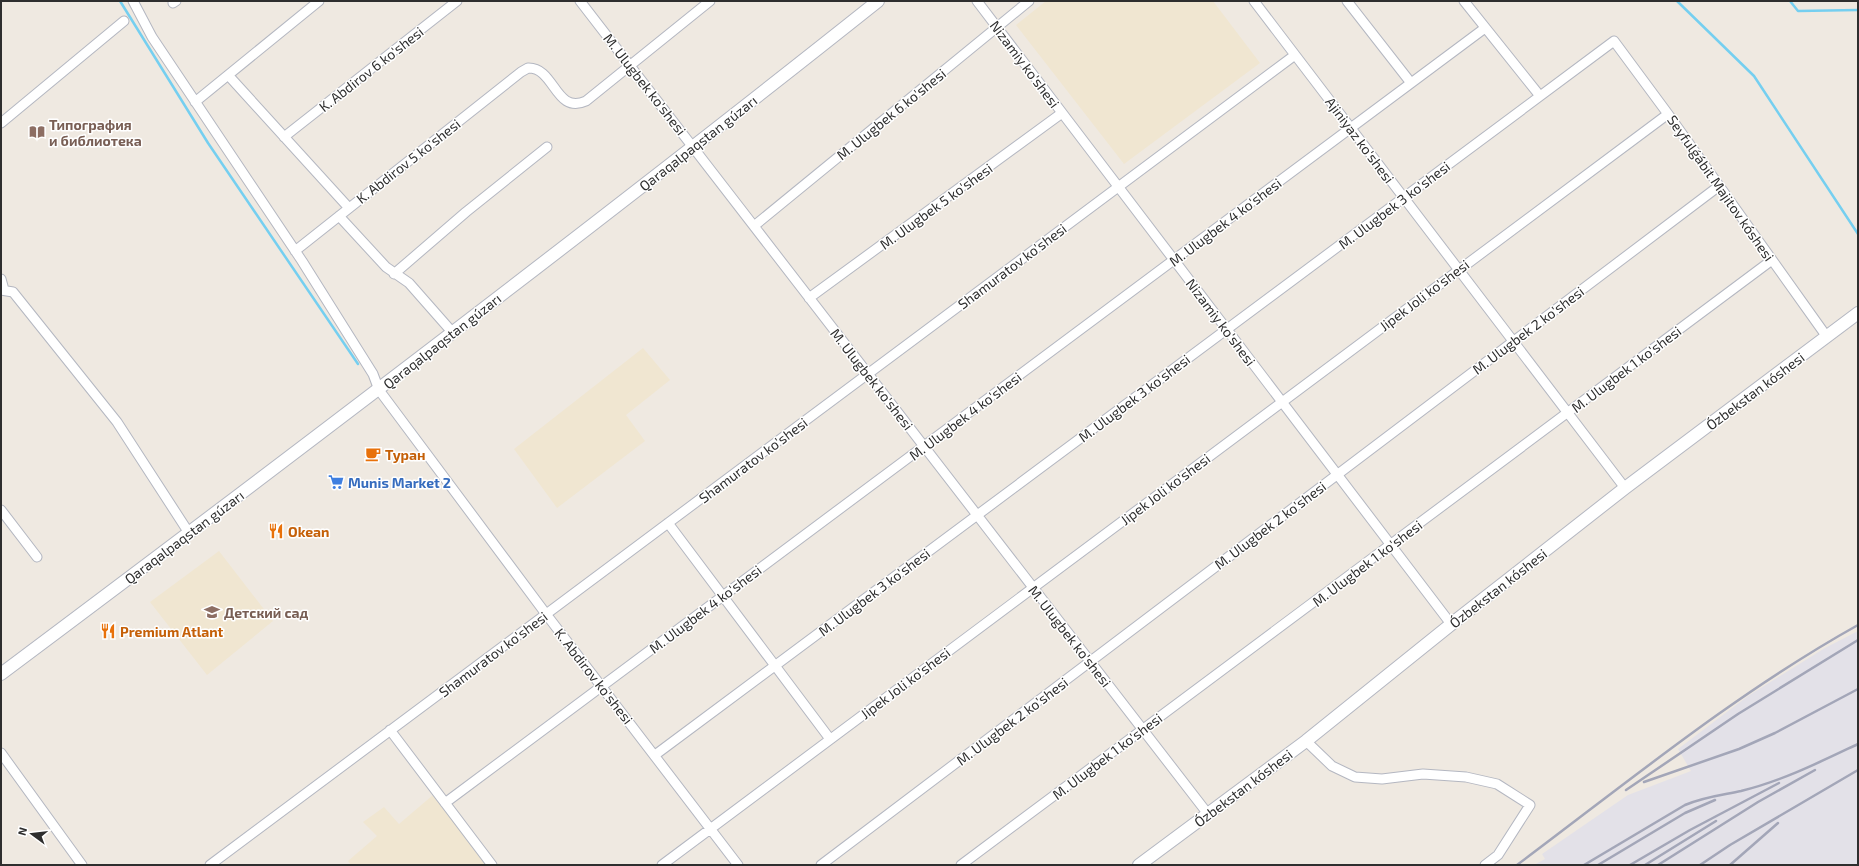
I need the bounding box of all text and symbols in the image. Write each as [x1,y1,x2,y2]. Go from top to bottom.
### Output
street label: Nizamiy ko'shesi [987,17,1063,111]
street label: K. Abdirov 6 ko'shesi [315,23,427,115]
street label: M. Ulugbek ko'shesi [600,30,690,138]
street label: M. Ulugbek 6 ko'shesi [833,65,949,163]
street label: Qaraqalpaqstan gúzarı [636,92,760,194]
street label: Ajiniyaz ko'shesi [1322,94,1398,186]
street label: Seyfulǵábit Majitov kóshesi [1664,112,1778,264]
street label: K. Abdirov 5 ko'shesi [353,115,463,207]
place label: Типография и библиотека [49,116,142,149]
library icon: Типография и библиотека [28,123,46,141]
street label: M. Ulugbek 3 ko'shesi [1335,157,1453,253]
street label: M. Ulugbek 5 ko'shesi [876,159,996,253]
street label: M. Ulugbek 4 ko'shesi [1166,174,1284,270]
street label: Shamuratov ko'shesi [954,220,1070,312]
street label: Jipek Joli ko'shesi [1376,256,1472,334]
street label: Nizamiy ko'shesi [1183,275,1259,369]
street label: M. Ulugbek 2 ko'shesi [1469,282,1587,378]
street label: Qaraqalpaqstan gúzarı [380,290,504,392]
street label: M. Ulugbek 1 ko'shesi [1568,322,1684,416]
street label: M. Ulugbek ko'shesi [827,325,917,433]
street label: Ózbekstan kóshesi [1702,348,1808,434]
street label: M. Ulugbek 3 ko'shesi [1075,350,1193,446]
street label: M. Ulugbek 4 ko'shesi [906,368,1024,464]
street label: Shamuratov ko'shesi [695,414,811,506]
cafe icon: Туран [364,445,382,463]
place label: Туран [385,446,426,463]
street label: Jipek Joli ko'shesi [1117,450,1213,528]
supermarket icon: Munis Market 2 [327,473,345,491]
place label: Munis Market 2 [348,474,451,491]
street label: M. Ulugbek 2 ko'shesi [1211,477,1329,573]
street label: Qaraqalpaqstan gúzarı [121,487,247,587]
street label: M. Ulugbek 1 ko'shesi [1309,516,1425,610]
restaurant icon: Okean [267,522,285,540]
place label: Okean [288,523,330,540]
street label: M. Ulugbek 3 ko'shesi [815,544,933,640]
street label: Ózbekstan kóshesi [1446,545,1550,631]
street label: M. Ulugbek 4 ko'shesi [646,561,764,657]
street label: M. Ulugbek ko'shesi [1025,582,1115,690]
school or university icon: Детский сад [203,603,221,621]
place label: Детский сад [224,604,309,621]
street label: Shamuratov ko'shesi [435,608,551,700]
restaurant icon: Premium Atlant [99,622,117,640]
place label: Premium Atlant [120,623,224,640]
street label: K. Abdirov ko'shesi [551,625,637,727]
street label: Jipek Joli ko'shesi [857,644,953,722]
street label: M. Ulugbek 2 ko'shesi [953,673,1071,769]
street label: M. Ulugbek 1 ko'shesi [1049,709,1165,803]
street label: Ózbekstan kóshesi [1190,745,1296,831]
north arrow [12,814,52,854]
text: N [15,826,29,837]

